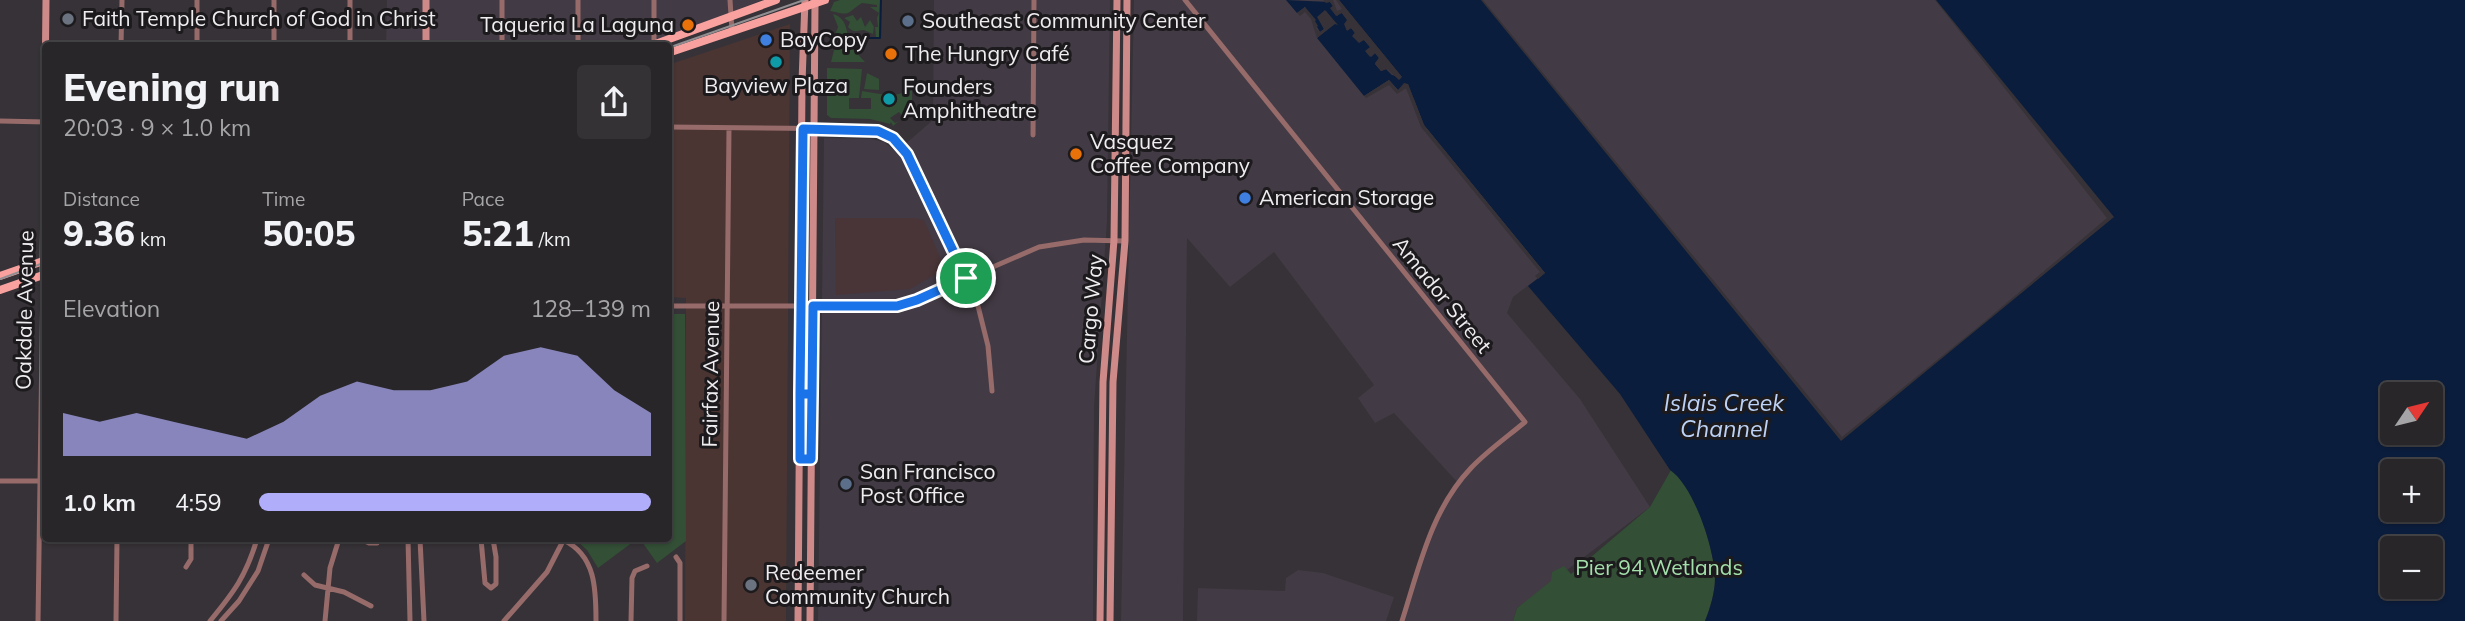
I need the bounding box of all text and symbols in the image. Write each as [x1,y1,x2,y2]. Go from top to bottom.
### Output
place label: Faith Temple Church of God in Christ [82,5,436,31]
place label: Southeast Community Center [922,7,1206,33]
marker: Faith Temple Church of God in Christ [60,11,76,27]
place label: Taqueria La Laguna [480,11,674,37]
marker: Southeast Community Center [900,13,916,29]
marker: Taqueria La Laguna [680,17,696,33]
place label: BayCopy [780,26,867,52]
marker: BayCopy [758,32,774,48]
place label: The Hungry Café [905,40,1070,66]
marker: The Hungry Café [883,46,899,62]
marker: Bayview Plaza [768,54,784,70]
text: Evening run [63,63,281,111]
button: share [577,65,651,139]
place label: Bayview Plaza [704,72,848,98]
place label: Founders Amphitheatre [903,73,1037,123]
marker: Founders Amphitheatre [881,91,897,107]
text: 20:03 · 9 × 1.0 km [63,113,251,142]
place label: Vasquez Coffee Company [1090,128,1250,178]
marker: Vasquez Coffee Company [1068,146,1084,162]
place label: American Storage [1259,184,1434,210]
text: Distance [63,187,140,211]
text: Time [262,187,305,211]
text: Pace [462,187,505,211]
marker: American Storage [1237,190,1253,206]
text: 9.36 [63,211,135,255]
text: 50:05 [262,211,355,255]
text: 5:21 [462,211,534,255]
text: km [135,227,167,251]
text: /km [534,227,571,251]
street label: Oakdale Avenue [10,230,38,390]
street label: Amador Street [1388,231,1498,358]
pin [936,248,996,308]
street label: Cargo Way [1072,253,1108,365]
icon: arrive [947,259,985,297]
text: Elevation [63,294,160,323]
text: 128–139 m [530,294,651,323]
street label: Fairfax Avenue [696,300,724,448]
north arrow [2380,382,2443,444]
map controls [2380,382,2443,599]
water label: Islais Creek Channel [1664,388,1785,443]
place label: San Francisco Post Office [860,458,995,508]
button: + [2380,459,2443,522]
marker: San Francisco Post Office [838,476,854,492]
text: 1.0 km [63,488,136,517]
text: 4:59 [175,488,222,517]
button: − [2380,536,2443,599]
park label: Pier 94 Wetlands [1575,554,1743,580]
place label: Redeemer Community Church [765,559,950,609]
marker: Redeemer Community Church [743,577,759,593]

